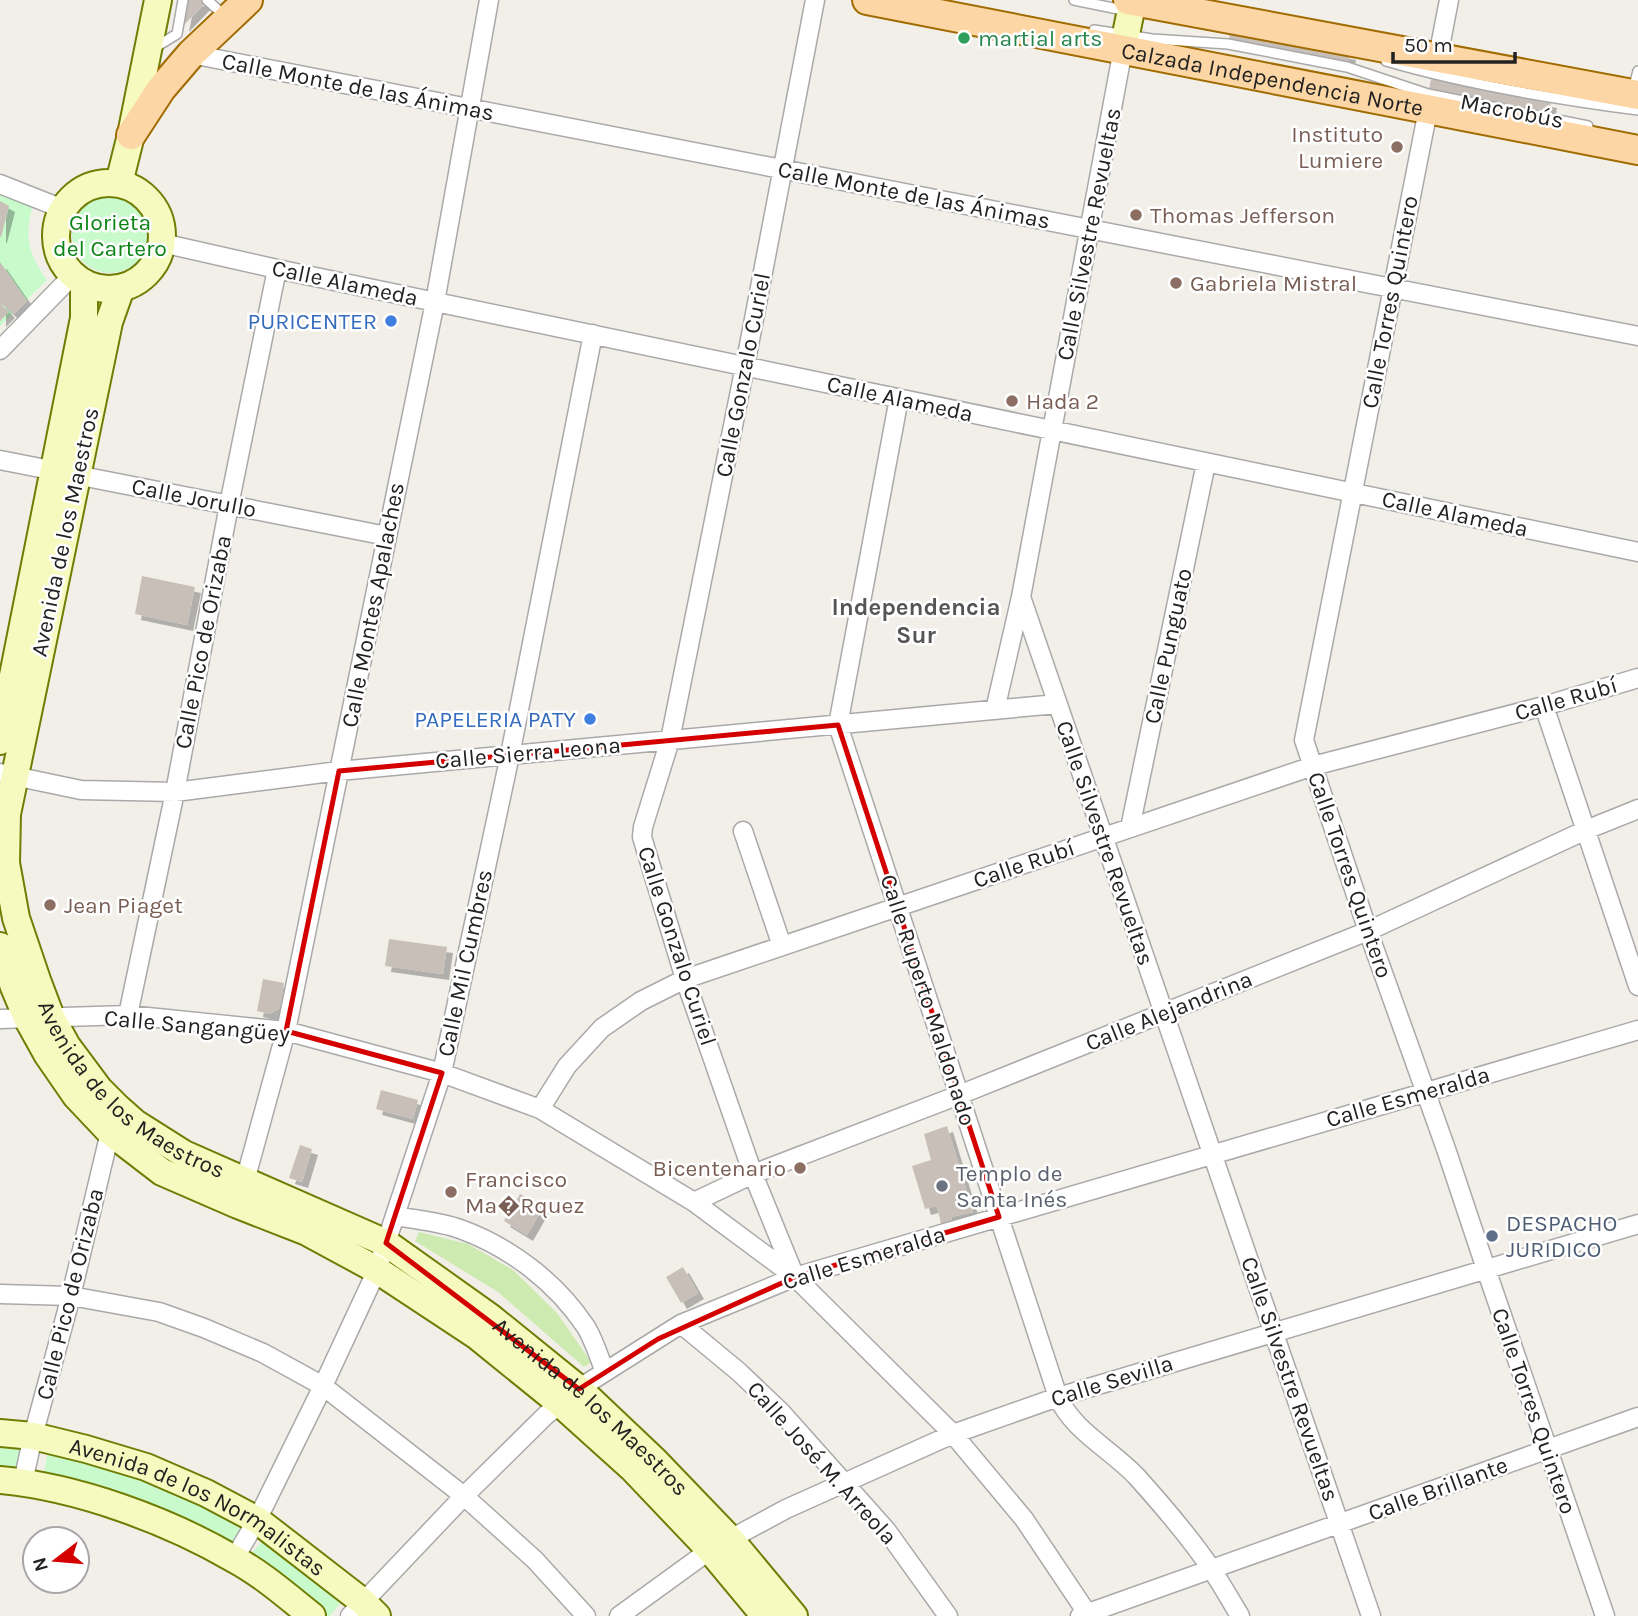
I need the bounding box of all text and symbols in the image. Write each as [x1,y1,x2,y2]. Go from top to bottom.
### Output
scale bar [1393,21,1516,65]
place label: martial arts [978,25,1102,52]
marker: martial arts [956,30,972,46]
text: 50 m [1404,33,1453,57]
street label: Calzada Independencia Norte [1119,36,1426,121]
street label: Calle Monte de las Ánimas [220,47,496,127]
street label: Macrobús [1458,88,1566,134]
street label: Calle Silvestre Revueltas [1051,105,1127,363]
place label: Instituto Lumiere [1291,121,1383,174]
marker: Instituto Lumiere [1389,139,1405,155]
street label: Calle Monte de las Ánimas [776,155,1052,235]
street label: Calle Torres Quintero [1356,193,1424,411]
place label: Thomas Jefferson [1150,202,1335,229]
marker: Thomas Jefferson [1128,207,1144,223]
park label: Glorieta del Cartero [53,209,167,262]
street label: Calle Alameda [269,254,421,312]
street label: Calle Gonzalo Curiel [710,270,776,480]
place label: Gabriela Mistral [1190,270,1357,297]
marker: Gabriela Mistral [1168,275,1184,291]
place label: PURICENTER [247,308,377,335]
marker: PURICENTER [383,313,399,329]
street label: Calle Alameda [824,370,976,428]
place label: Hada 2 [1026,388,1099,415]
marker: Hada 2 [1004,393,1020,409]
street label: Avenida de los Maestros [25,405,105,659]
street label: Calle Jorullo [129,473,259,523]
street label: Calle Montes Apalaches [336,480,410,730]
street label: Calle Alameda [1379,485,1531,543]
street label: Calle Pico de Orizaba [169,533,237,751]
street label: Calle Punguato [1138,566,1198,726]
district label: Independencia Sur [831,593,1001,649]
street label: Calle Rubí [1512,671,1621,727]
place label: PAPELERIA PATY [414,706,576,733]
marker: PAPELERIA PATY [582,711,598,727]
street label: Calle Silvestre Revueltas [1050,717,1160,969]
street label: Calle Sierra Leona [434,731,622,775]
street label: Calle Torres Quintero [1302,768,1398,982]
street label: Calle Rubí [970,834,1078,894]
street label: Calle Gonzalo Curiel [632,843,722,1049]
street label: Calle Mil Cumbres [432,867,498,1059]
street label: Calle Ruperto Maldonado [875,871,981,1129]
place label: Jean Piaget [64,892,183,919]
marker: Jean Piaget [42,897,58,913]
street label: Calle Alejandrina [1082,965,1256,1057]
street label: Avenida de los Maestros [33,997,229,1184]
street label: Calle Sangangüey [103,1004,291,1048]
street label: Calle Esmeralda [1323,1061,1493,1133]
place label: Bicentenario [653,1155,786,1182]
marker: Bicentenario [792,1160,808,1176]
place label: Templo de Santa Inés [956,1160,1067,1213]
place label: Francisco Ma�Rquez [465,1166,584,1219]
marker: Templo de Santa Inés [934,1178,950,1194]
marker: Francisco Ma�Rquez [443,1184,459,1200]
street label: Calle Pico de Orizaba [31,1185,109,1403]
place label: DESPACHO JURIDICO [1506,1210,1617,1263]
street label: Calle Esmeralda [779,1220,949,1296]
marker: DESPACHO JURIDICO [1484,1228,1500,1244]
street label: Calle Silvestre Revueltas [1235,1253,1345,1505]
street label: Calle Torres Quintero [1486,1304,1582,1518]
street label: Avenida de los Maestros [488,1312,694,1501]
street label: Calle Sevilla [1048,1350,1176,1412]
street label: Calle José M. Arreola [742,1376,902,1550]
street label: Avenida de los Normalistas [67,1432,331,1582]
street label: Calle Brillante [1365,1451,1511,1527]
north arrow [21,1525,91,1595]
text: N [28,1555,53,1574]

